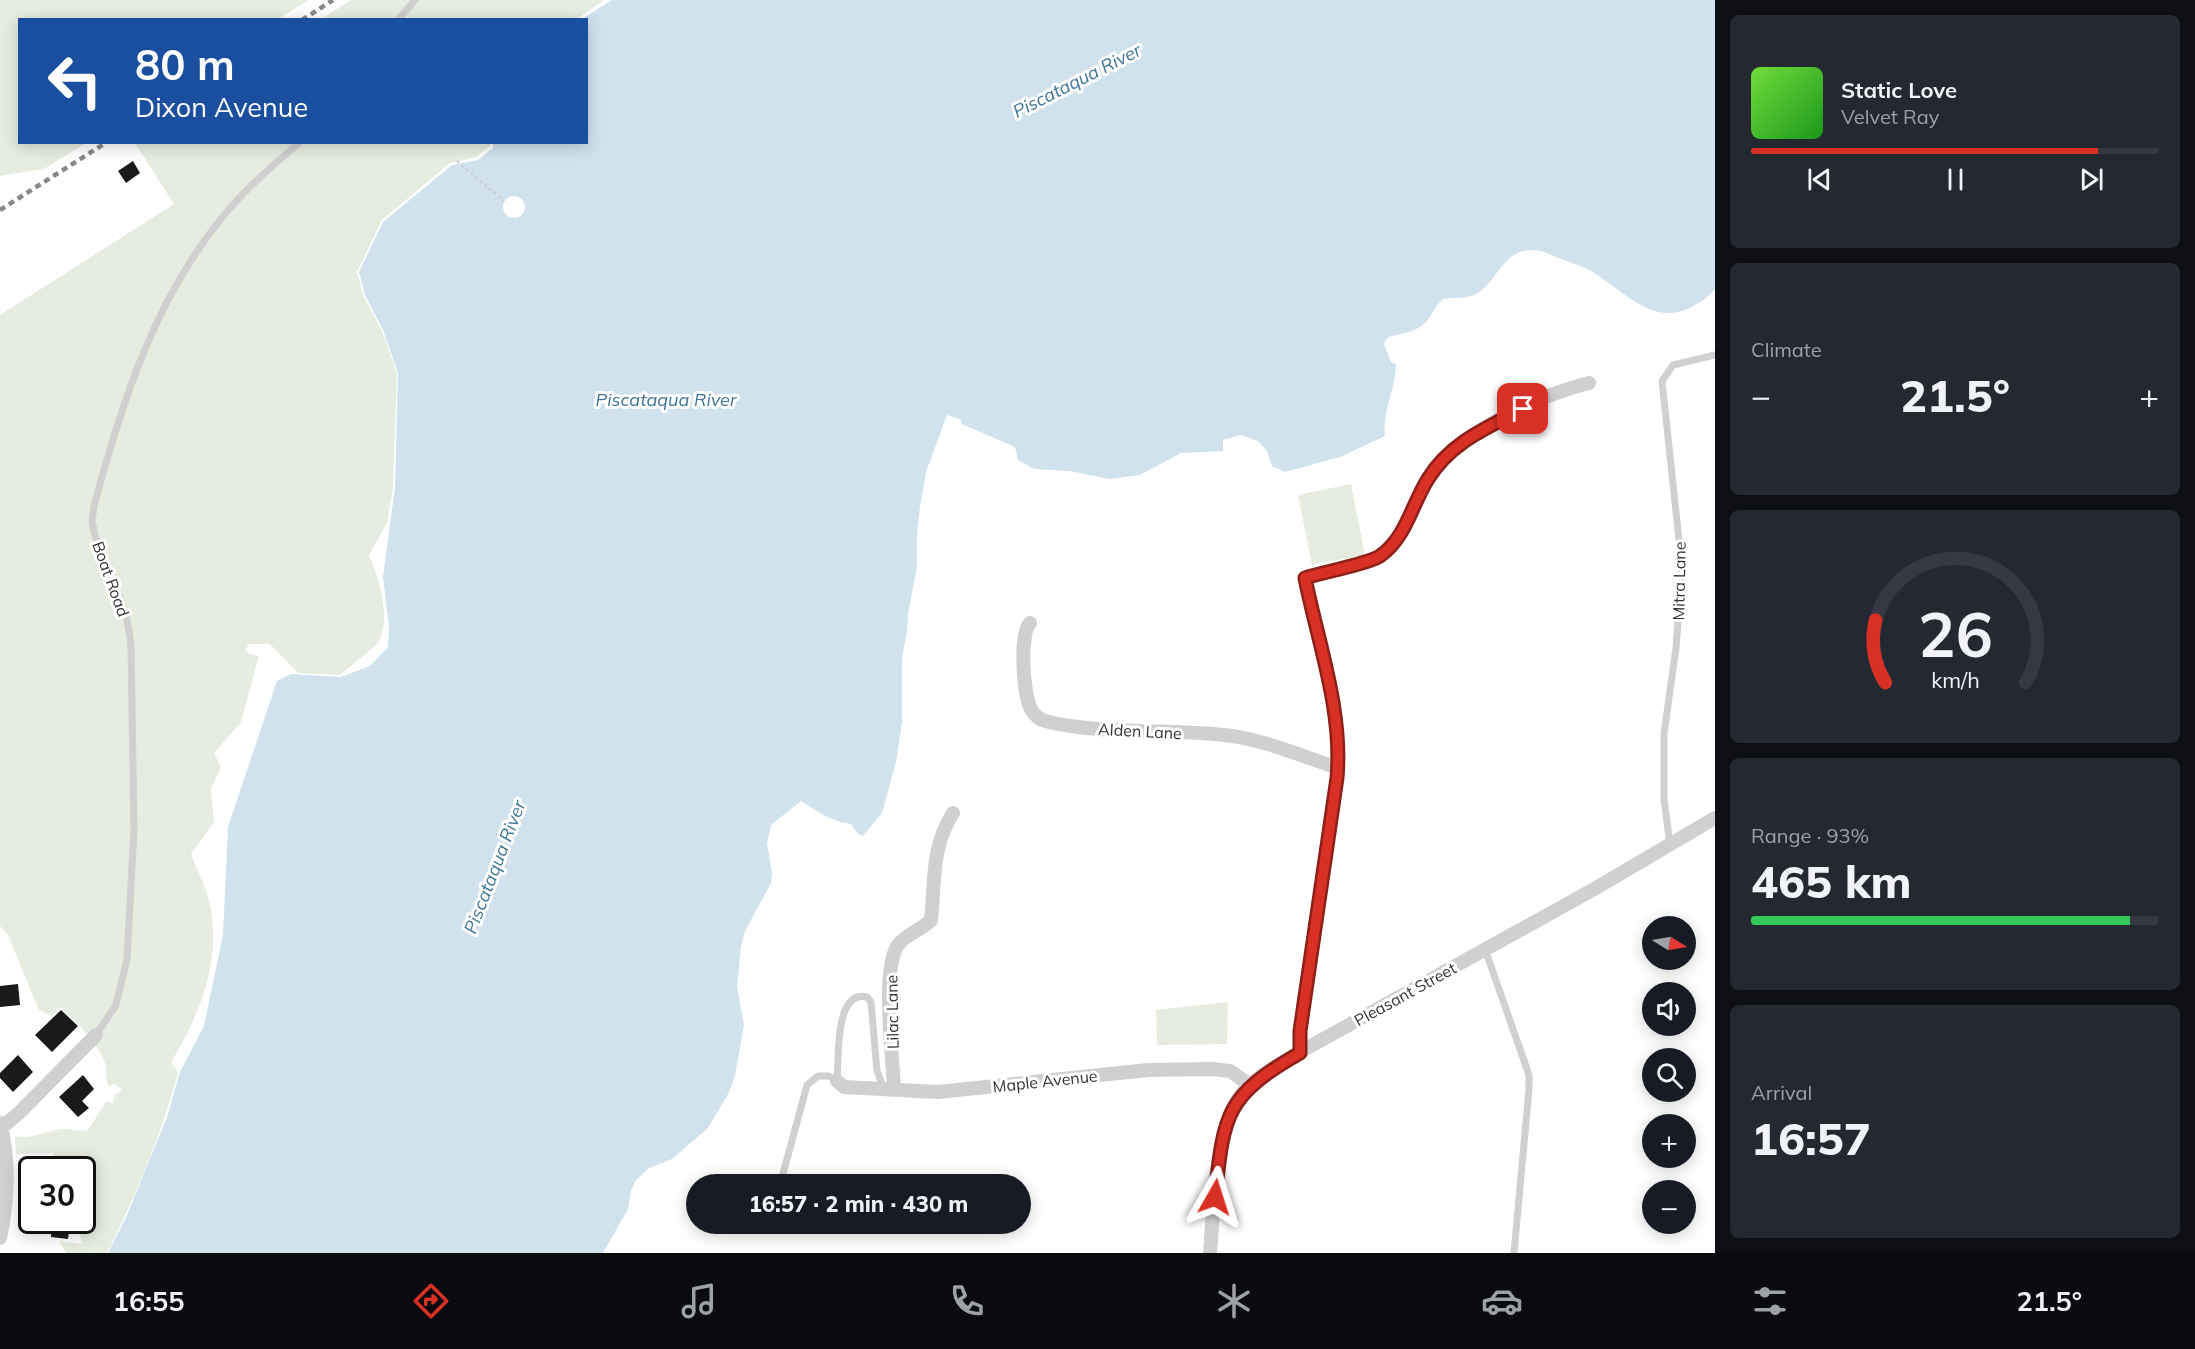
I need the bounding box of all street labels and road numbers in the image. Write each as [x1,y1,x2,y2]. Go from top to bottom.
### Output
street label: Boat Road [88,539,134,619]
street label: Mitra Lane [1668,541,1690,621]
street label: Alden Lane [1098,719,1182,743]
street label: Pleasant Street [1351,958,1460,1030]
street label: Lilac Lane [881,975,903,1049]
street label: Maple Avenue [992,1066,1098,1096]

